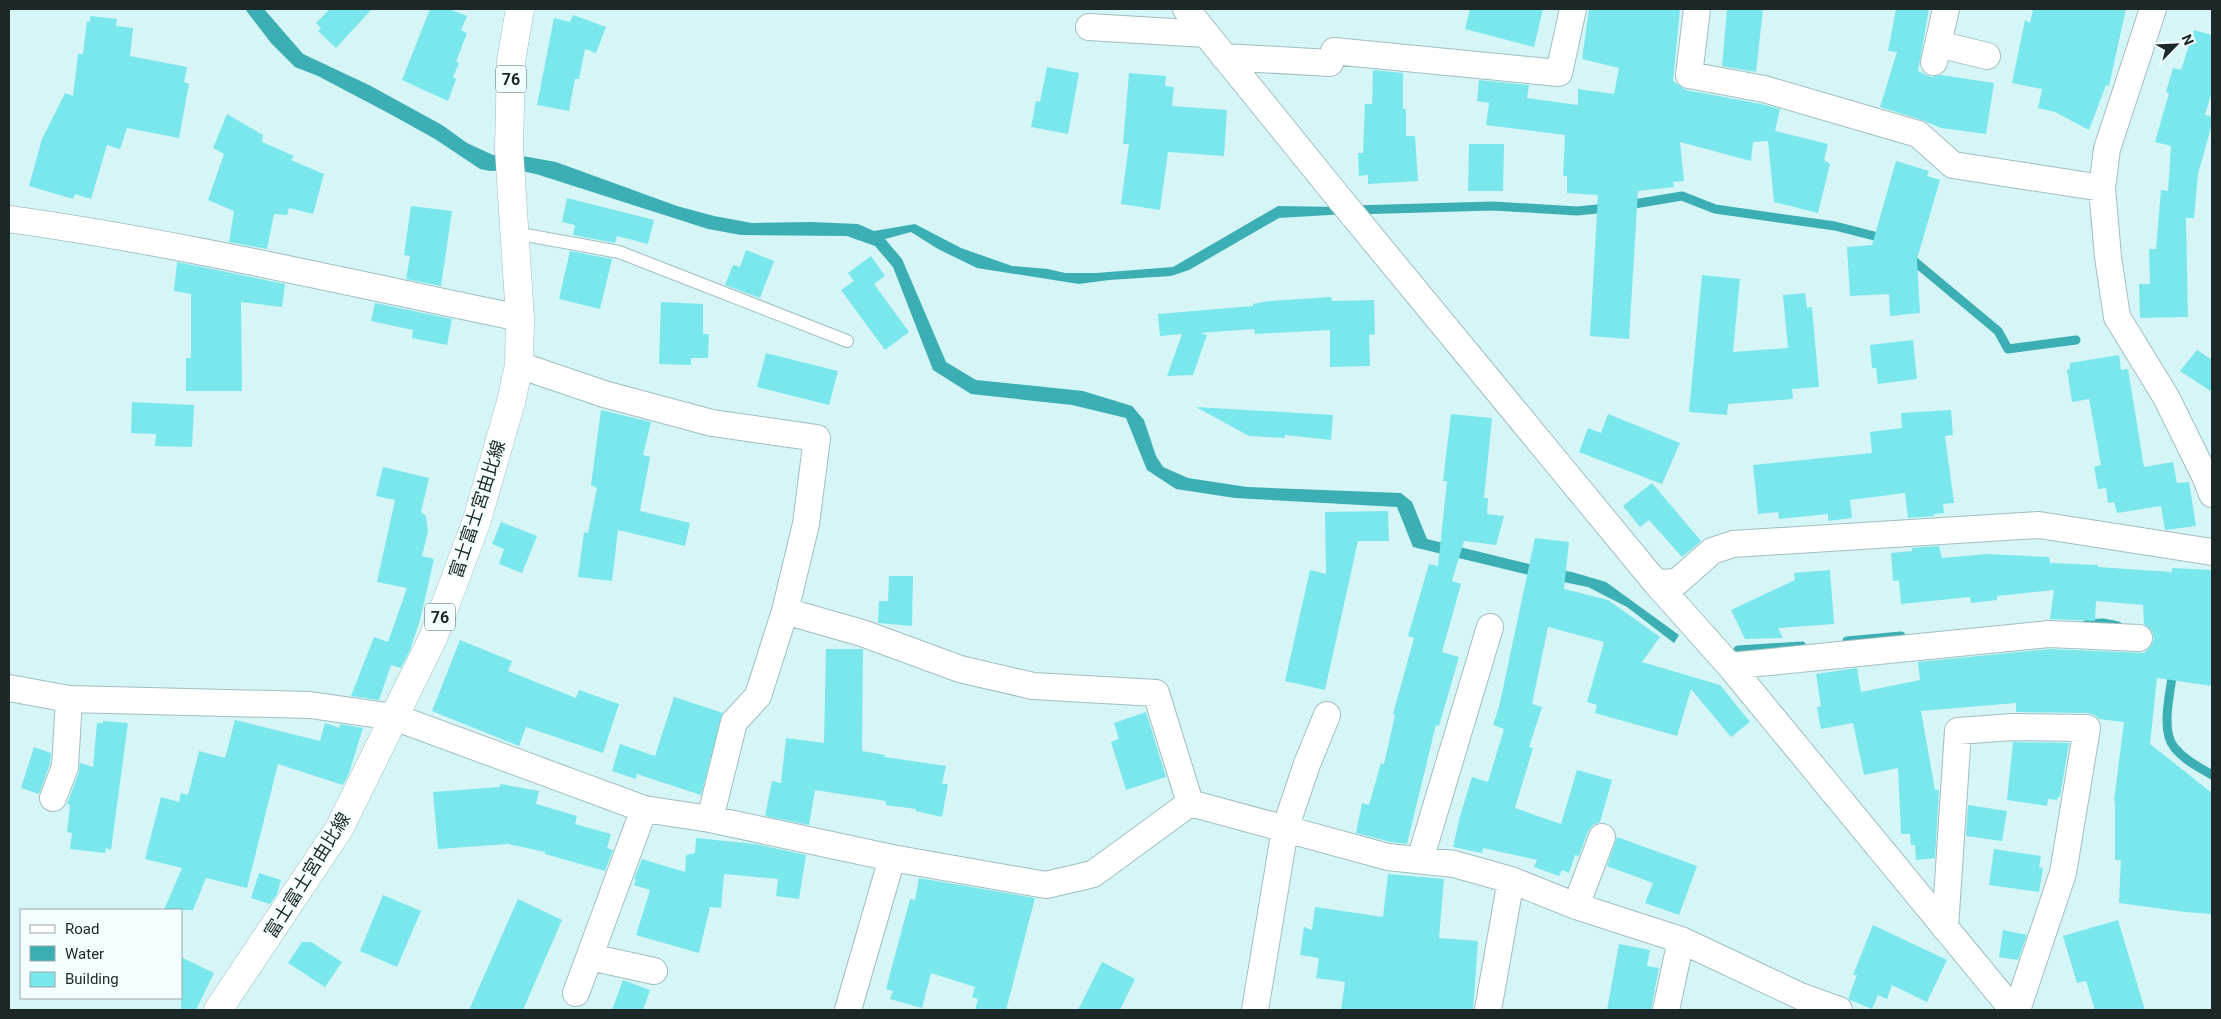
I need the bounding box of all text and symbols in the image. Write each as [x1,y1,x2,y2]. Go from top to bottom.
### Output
north arrow [2151,20,2201,70]
text: N [2179,32,2197,47]
road number: 76 [496,66,526,92]
street label: 富士富士宮由比線 [445,437,509,581]
road number: 76 [425,604,455,630]
street label: 富士富士宮由比線 [260,808,354,942]
legend [20,909,182,999]
text: Road [65,920,99,938]
text: Water [65,945,104,963]
text: Building [65,970,119,988]

